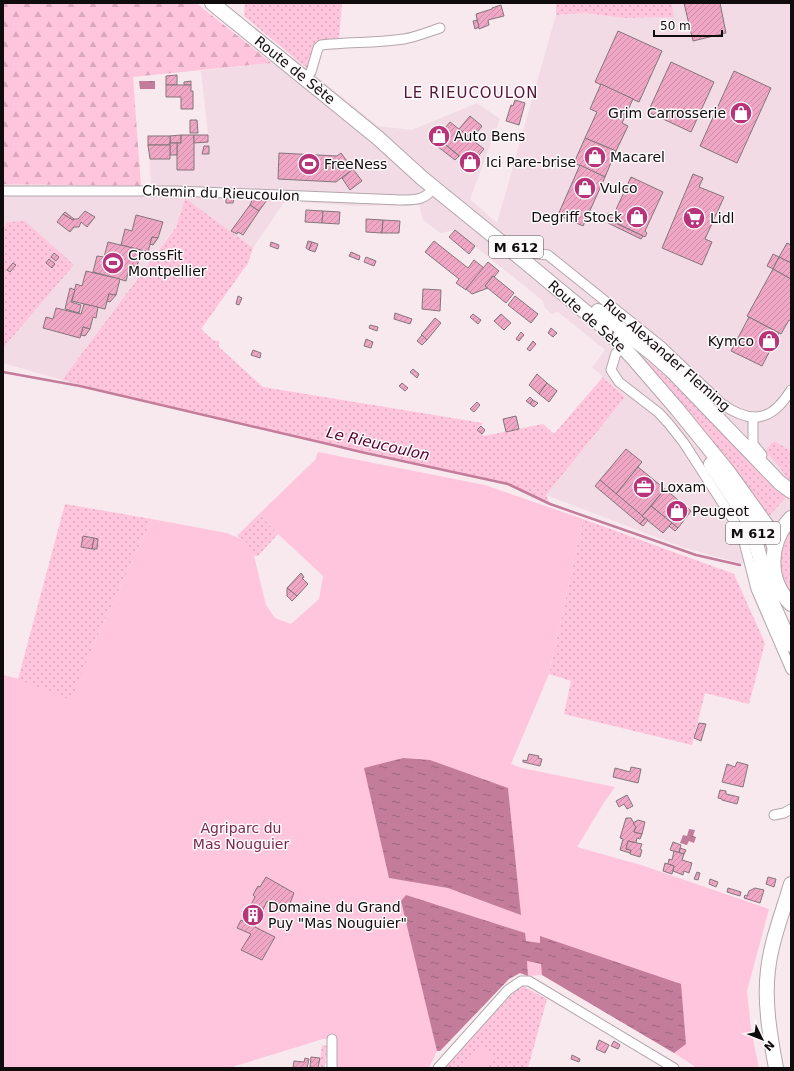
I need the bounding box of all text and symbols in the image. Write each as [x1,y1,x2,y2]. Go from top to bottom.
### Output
scale bar [654,12,722,38]
text: 50 m [660,19,691,33]
street label: Route de Sète [252,33,338,107]
district label: LE RIEUCOULON [403,84,539,102]
shop icon: Grim Carrosserie [728,100,754,126]
place label: Grim Carrosserie [608,105,726,121]
shop icon: Auto Bens [426,123,452,149]
place label: Auto Bens [454,128,525,144]
shop icon: Macarel [582,144,608,170]
shop icon: Ici Pare-brise [457,149,483,175]
place label: Macarel [610,149,665,165]
sports icon: FreeNess [296,151,322,177]
place label: Ici Pare-brise [486,154,576,170]
place label: FreeNess [324,156,387,172]
shop icon: Vulco [572,175,598,201]
place label: Vulco [600,180,638,196]
street label: Chemin du Rieucoulon [142,182,300,204]
shop icon: Degriff Stock [624,204,650,230]
supermarket icon: Lidl [681,205,707,231]
place label: Degriff Stock [531,209,623,225]
place label: Lidl [710,210,734,226]
road number: M 612 [489,236,543,258]
place label: CrossFit Montpellier [128,247,207,279]
sports icon: CrossFit Montpellier [100,250,126,276]
street label: Route de Sète [545,277,629,355]
street label: Rue Alexander Fleming [601,296,733,414]
shop icon: Kymco [756,328,782,354]
place label: Kymco [708,333,754,349]
water label: Le Rieucoulon [325,423,431,465]
office icon: Loxam [631,474,657,500]
place label: Loxam [660,479,706,495]
shop icon: Peugeot [664,498,690,524]
place label: Peugeot [692,503,749,519]
road number: M 612 [726,522,780,544]
park label: Agriparc du Mas Nouguier [193,820,289,852]
place label: Domaine du Grand Puy "Mas Nouguier" [268,899,407,931]
building icon: Domaine du Grand Puy "Mas Nouguier" [240,902,266,928]
north arrow [742,1019,782,1059]
text: N [761,1038,777,1053]

